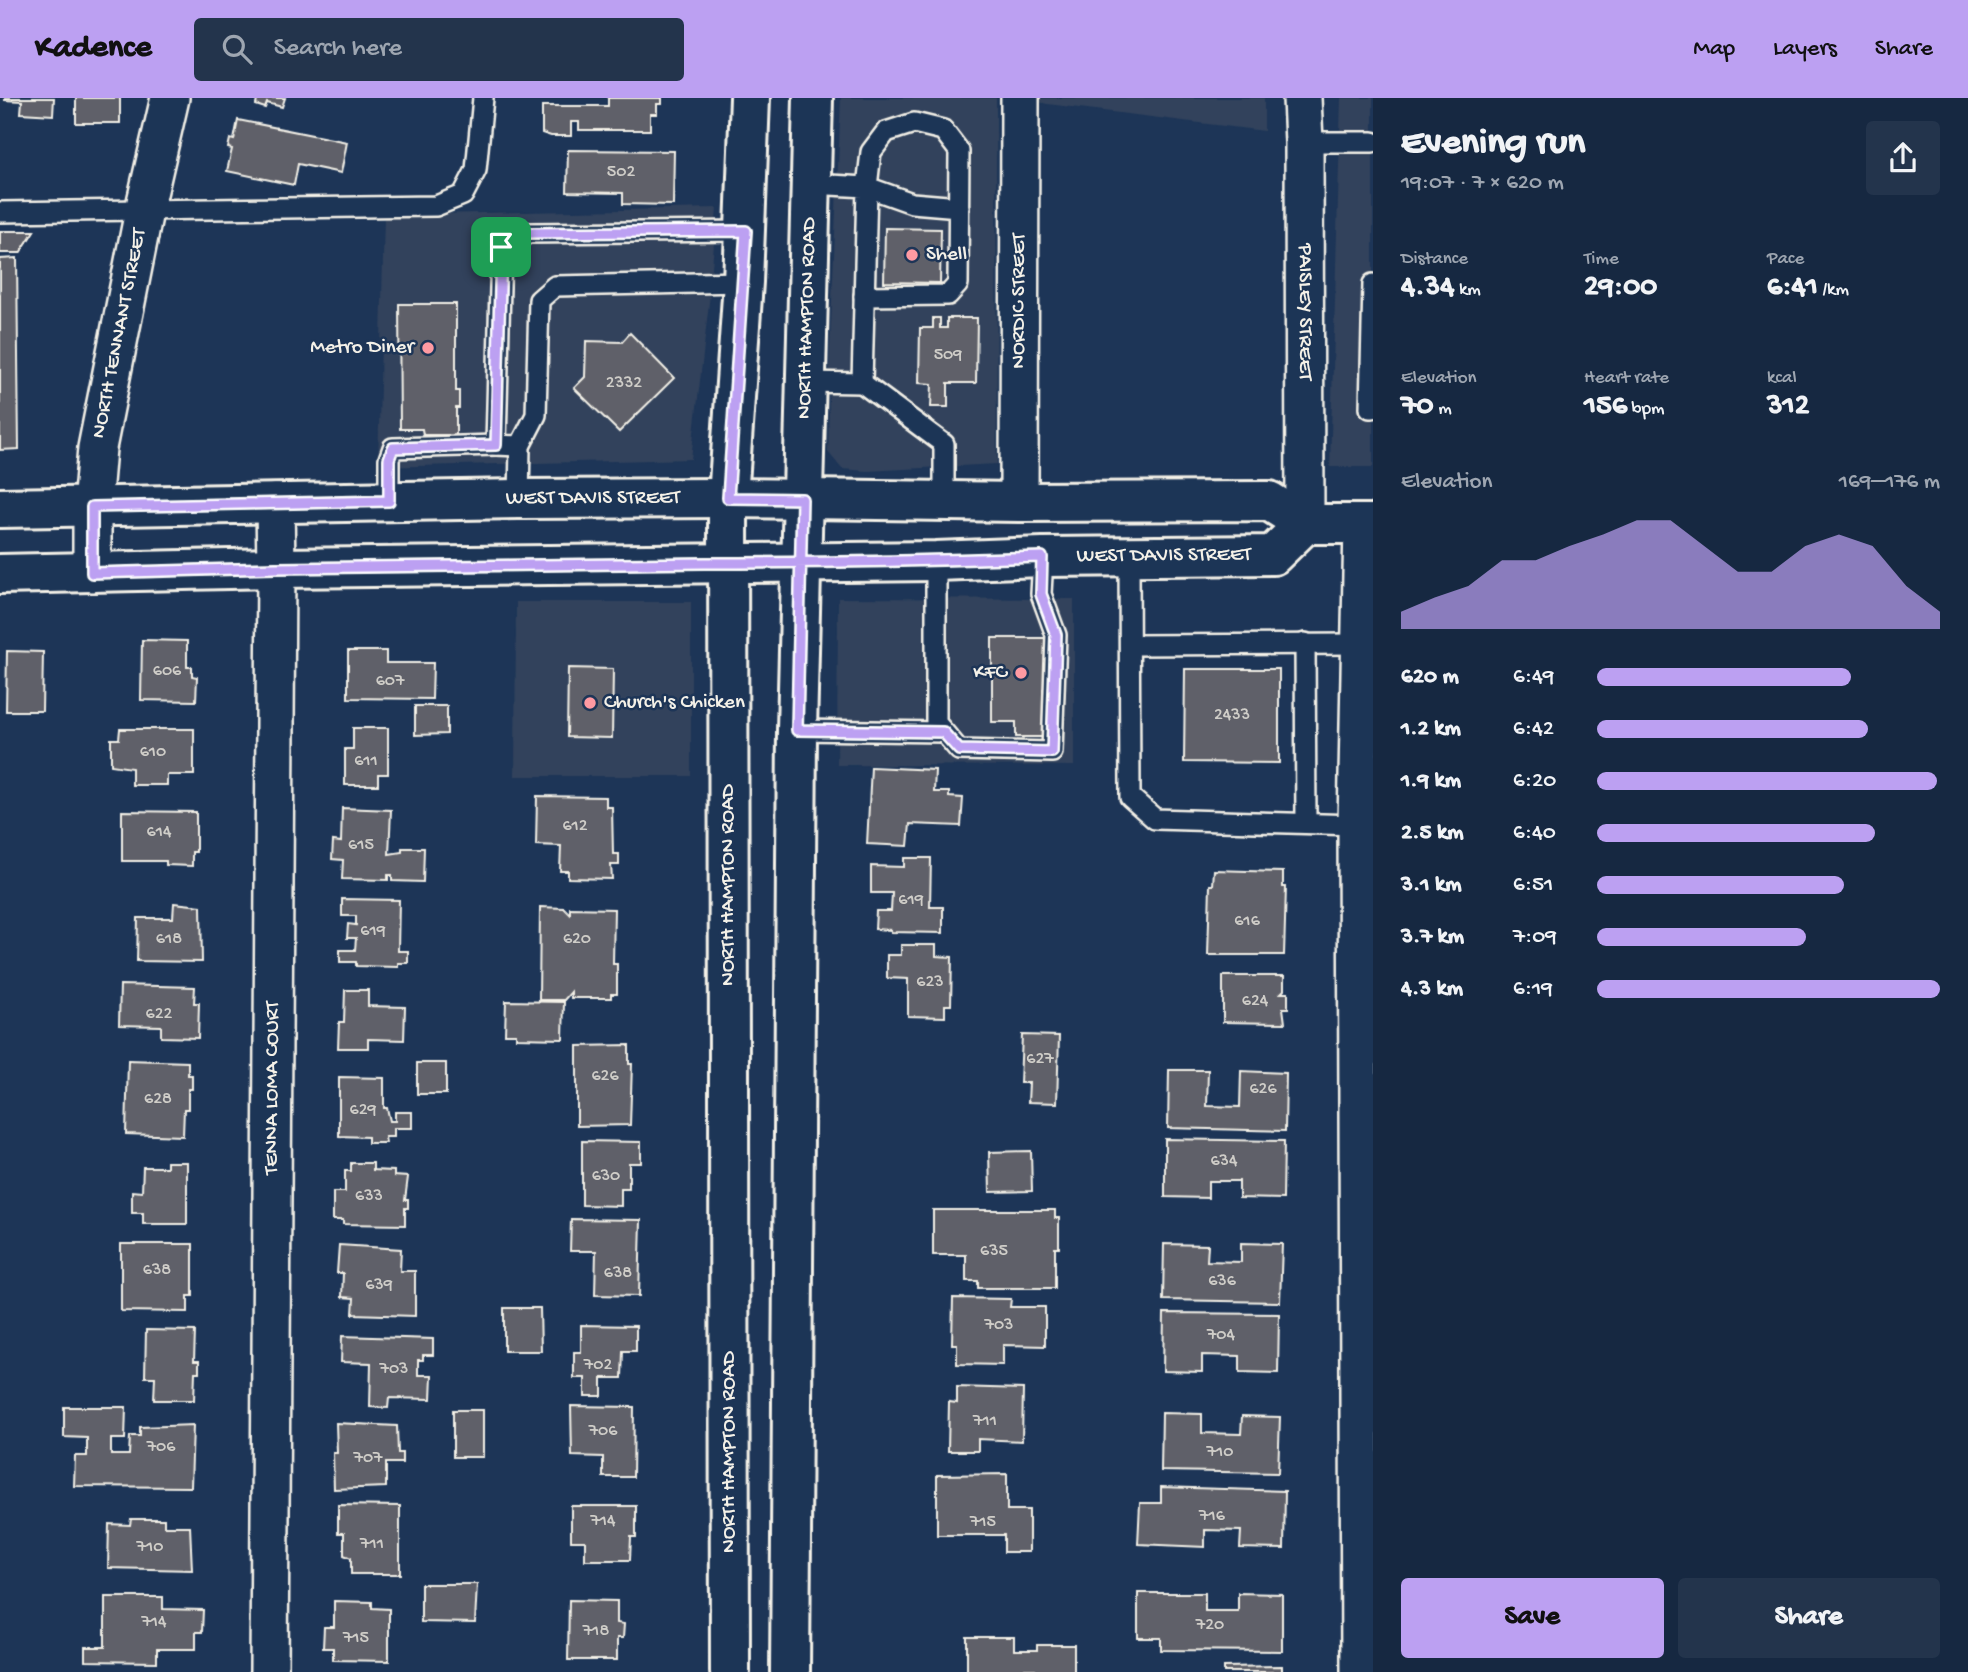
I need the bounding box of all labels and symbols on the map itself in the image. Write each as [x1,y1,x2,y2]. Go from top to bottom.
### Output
house number: 502 [607,162,635,183]
street label: NORTH HAMPTON ROAD [792,216,822,420]
pin [471,217,531,277]
street label: NORTH TENNANT STREET [87,225,153,441]
street label: NORDIC STREET [1007,232,1032,369]
street label: PAISLEY STREET [1292,242,1317,382]
place label: Shell [926,243,967,268]
marker: Shell [904,247,920,263]
place label: Metro Diner [310,336,416,361]
marker: Metro Diner [420,340,436,356]
house number: 509 [934,345,962,366]
house number: 2332 [606,373,642,394]
street label: WEST DAVIS STREET [505,486,681,512]
street label: WEST DAVIS STREET [1076,543,1252,569]
house number: 606 [153,661,182,682]
place label: KFC [973,661,1009,686]
marker: KFC [1013,665,1029,681]
house number: 607 [376,671,405,692]
place label: Church's Chicken [604,691,745,716]
marker: Church's Chicken [582,695,598,711]
house number: 2433 [1214,705,1250,726]
house number: 610 [140,742,166,763]
house number: 611 [354,751,378,772]
street label: NORTH HAMPTON ROAD [717,784,742,986]
house number: 612 [562,816,588,837]
house number: 614 [147,822,172,843]
house number: 615 [348,835,374,856]
house number: 619 [898,890,924,911]
house number: 616 [1234,911,1261,932]
house number: 619 [360,921,386,942]
house number: 618 [156,929,182,950]
house number: 620 [563,929,591,950]
house number: 623 [916,972,944,993]
house number: 624 [1242,991,1269,1012]
street label: TENNA LOMA COURT [260,1000,286,1176]
house number: 622 [146,1004,173,1025]
house number: 627 [1026,1049,1054,1070]
house number: 626 [591,1066,619,1087]
house number: 626 [1249,1079,1277,1100]
house number: 628 [144,1089,172,1110]
house number: 629 [350,1100,376,1121]
house number: 634 [1211,1151,1238,1172]
house number: 630 [592,1166,620,1187]
house number: 633 [355,1186,383,1207]
house number: 635 [980,1241,1008,1262]
house number: 638 [143,1260,171,1281]
house number: 638 [604,1263,632,1284]
house number: 636 [1208,1271,1237,1292]
house number: 639 [365,1275,393,1296]
house number: 703 [984,1315,1013,1336]
house number: 704 [1206,1325,1236,1346]
street label: NORTH HAMPTON ROAD [718,1351,743,1553]
house number: 702 [583,1355,612,1376]
house number: 703 [379,1359,408,1380]
house number: 711 [972,1411,997,1432]
house number: 706 [588,1421,618,1442]
house number: 706 [146,1437,176,1458]
house number: 710 [1206,1442,1233,1463]
house number: 707 [353,1448,383,1469]
house number: 716 [1198,1506,1226,1527]
house number: 714 [589,1511,616,1532]
house number: 715 [969,1512,996,1533]
house number: 711 [359,1534,384,1555]
house number: 710 [136,1537,163,1558]
house number: 714 [140,1612,167,1633]
house number: 720 [1195,1615,1224,1636]
house number: 718 [582,1621,609,1642]
house number: 715 [342,1628,369,1649]

